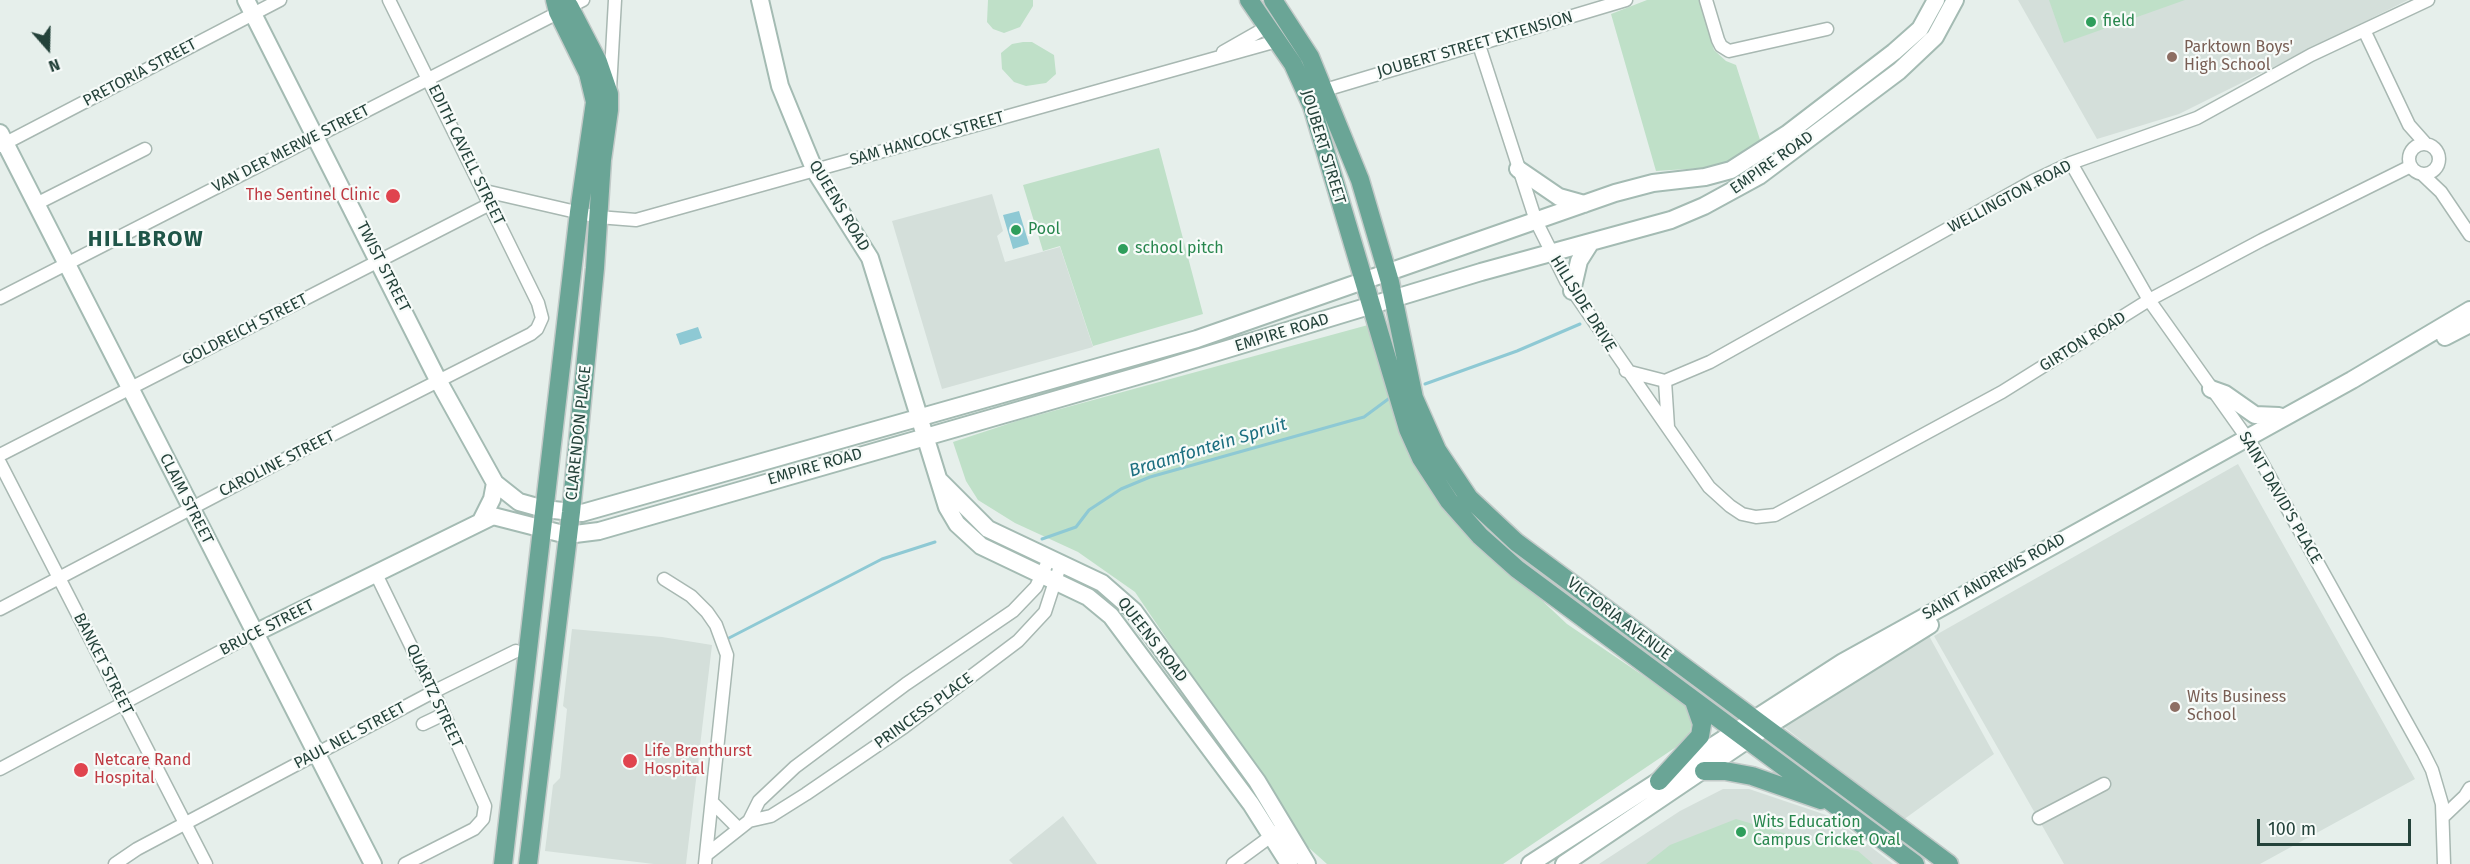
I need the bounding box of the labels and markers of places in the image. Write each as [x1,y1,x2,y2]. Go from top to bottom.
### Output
place label: field [2103,12,2135,32]
marker: field [2084,15,2098,29]
place label: Parktown Boys' High School [2184,38,2293,76]
marker: Parktown Boys' High School [2165,50,2179,64]
place label: The Sentinel Clinic [246,186,380,206]
marker: The Sentinel Clinic [384,187,402,205]
place label: Pool [1028,220,1060,240]
marker: Pool [1009,223,1023,237]
place label: school pitch [1135,239,1224,259]
marker: school pitch [1116,242,1130,256]
place label: Wits Business School [2187,688,2286,726]
marker: Wits Business School [2168,700,2182,714]
place label: Life Brenthurst Hospital [644,742,752,780]
place label: Netcare Rand Hospital [94,751,191,789]
marker: Life Brenthurst Hospital [621,752,639,770]
marker: Netcare Rand Hospital [72,761,90,779]
place label: Wits Education Campus Cricket Oval [1753,813,1901,851]
marker: Wits Education Campus Cricket Oval [1734,825,1748,839]

